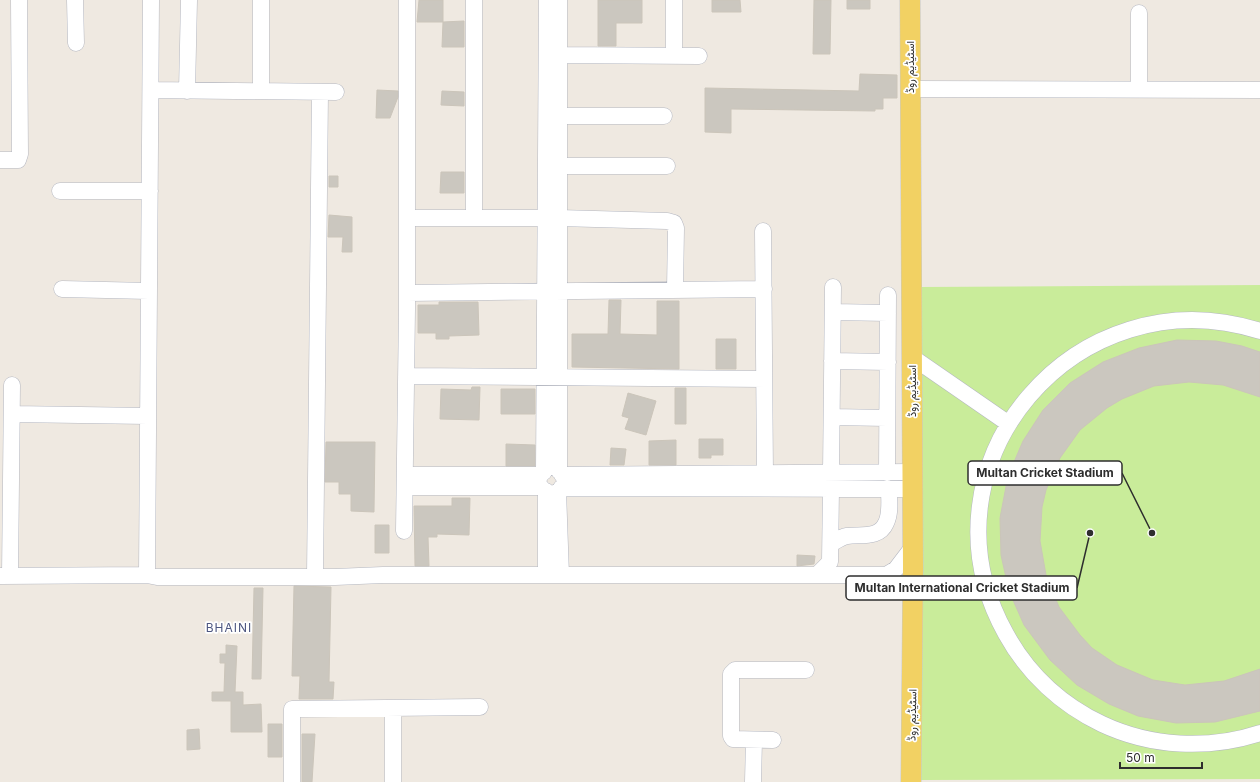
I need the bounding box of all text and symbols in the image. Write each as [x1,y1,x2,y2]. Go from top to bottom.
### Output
street label: اسٹیڈیم روڈ [903,41,918,93]
street label: اسٹیڈیم روڈ [905,365,920,417]
callout: Multan Cricket Stadium [968,461,1122,485]
text: Multan Cricket Stadium [976,465,1114,480]
callout: Multan International Cricket Stadium [846,576,1077,600]
text: Multan International Cricket Stadium [855,580,1069,595]
district label: BHAINI [206,620,252,635]
street label: اسٹیڈیم روڈ [905,689,920,741]
scale bar [1120,744,1202,770]
text: 50 m [1126,750,1155,765]

